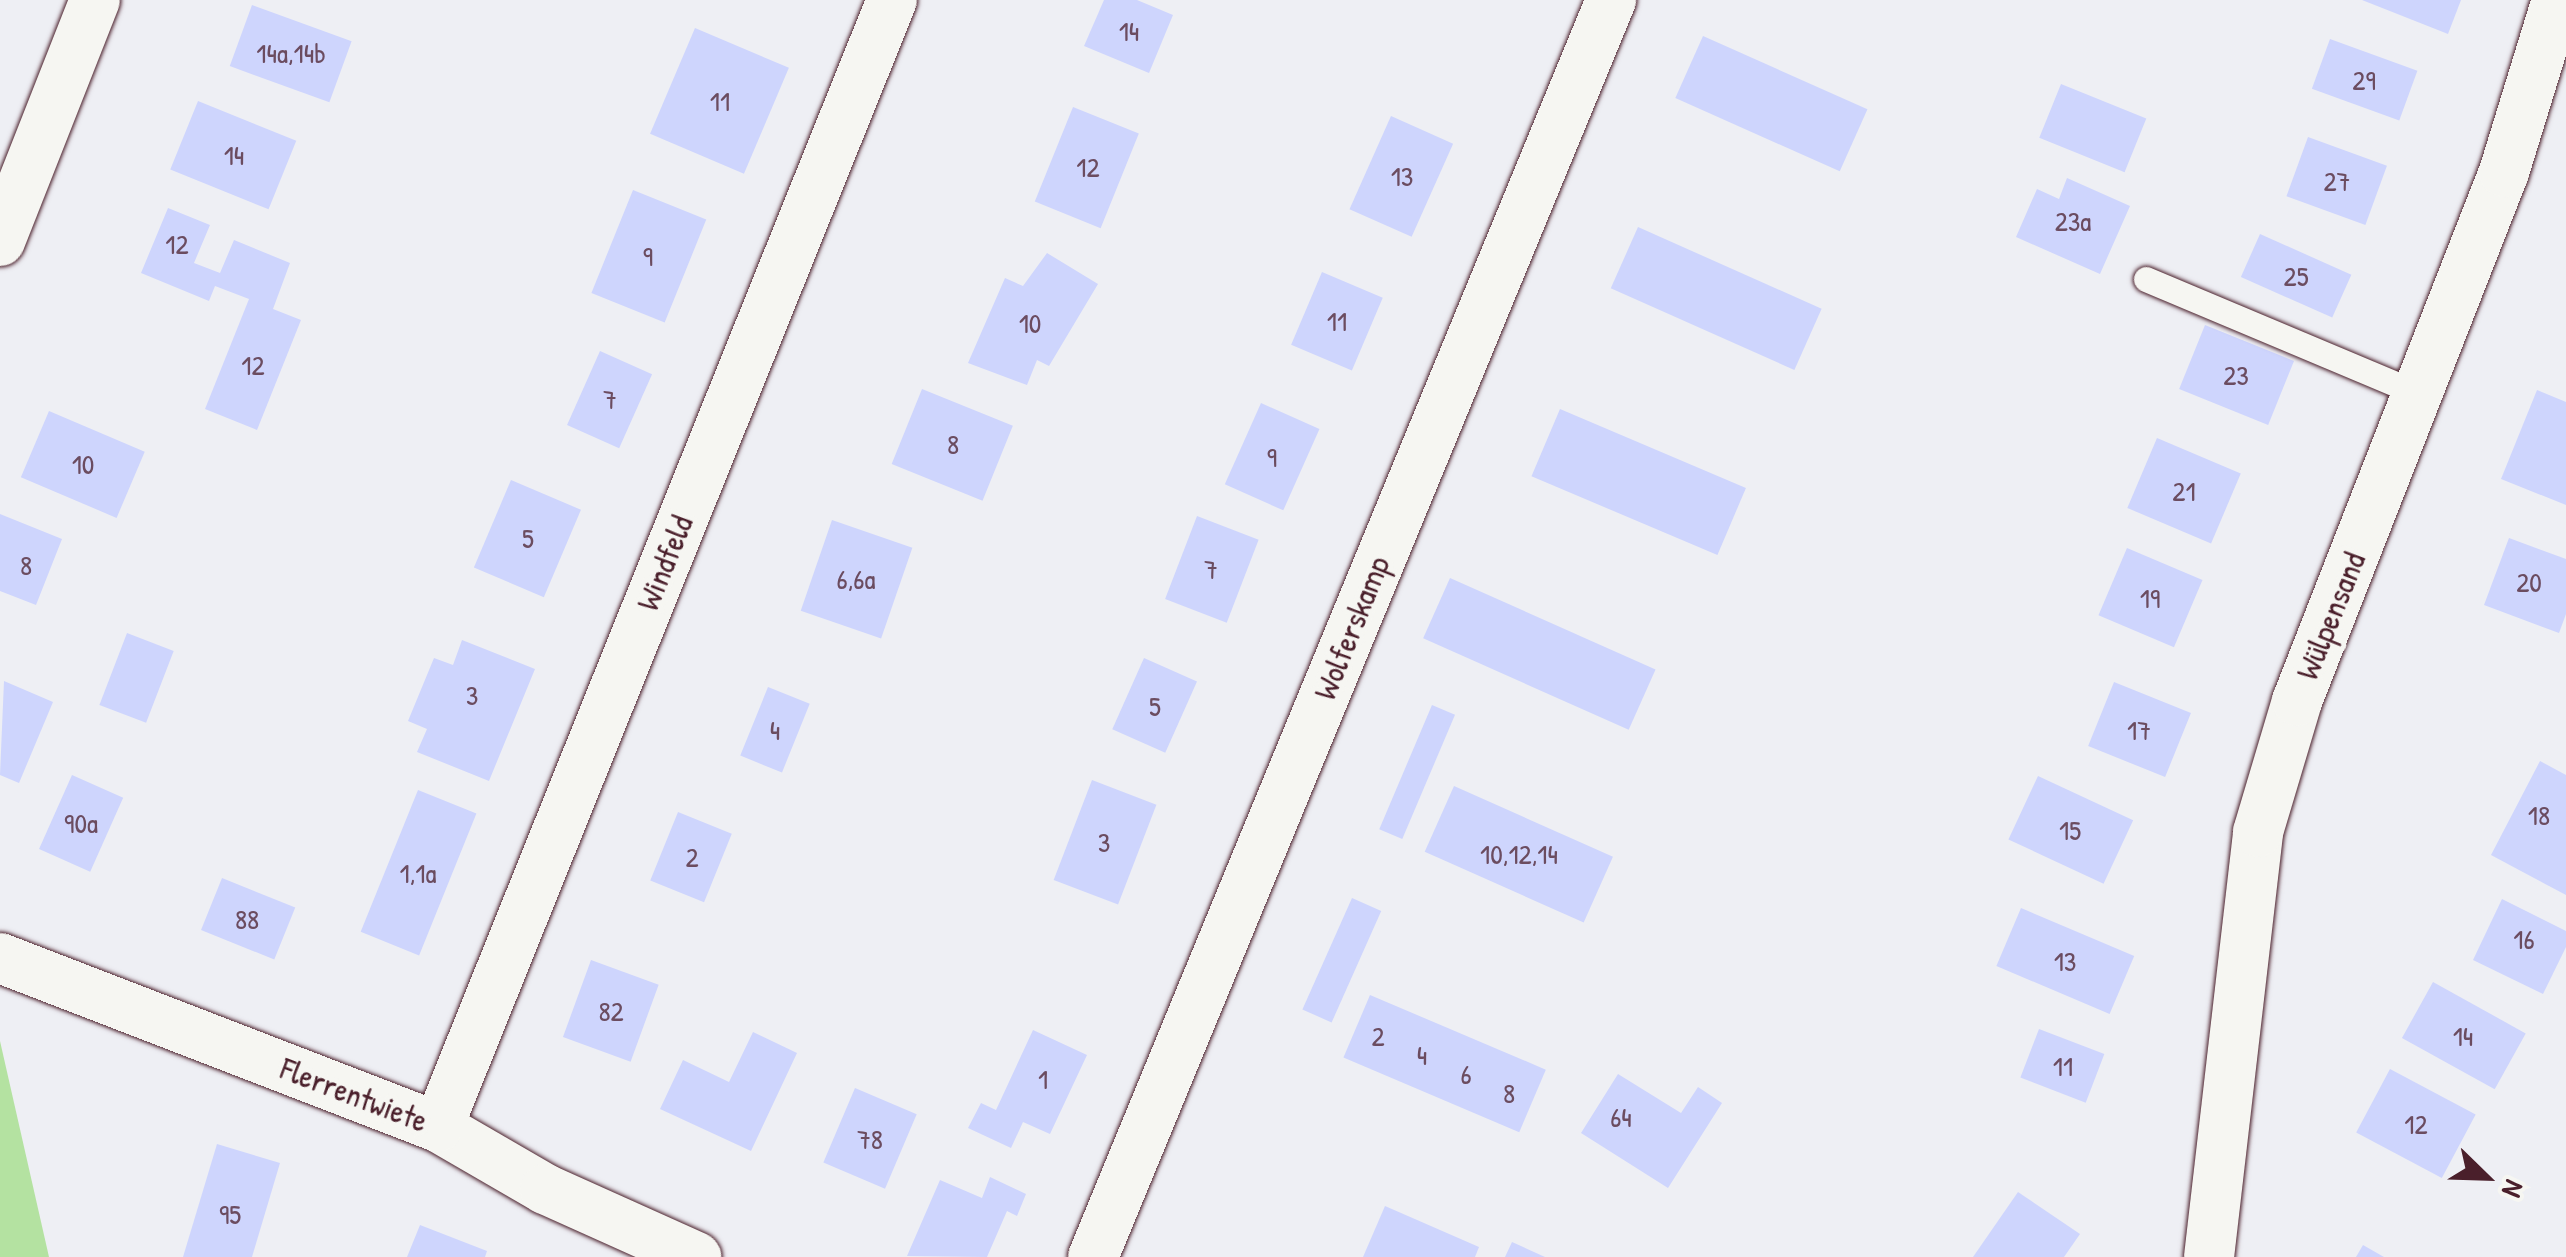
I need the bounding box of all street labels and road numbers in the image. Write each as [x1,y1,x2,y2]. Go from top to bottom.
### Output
street label: Windfeld [629,510,701,616]
street label: Wülpensand [2288,547,2374,685]
street label: Wolferskamp [1306,551,1398,705]
street label: Flerrentwiete [275,1049,433,1141]

